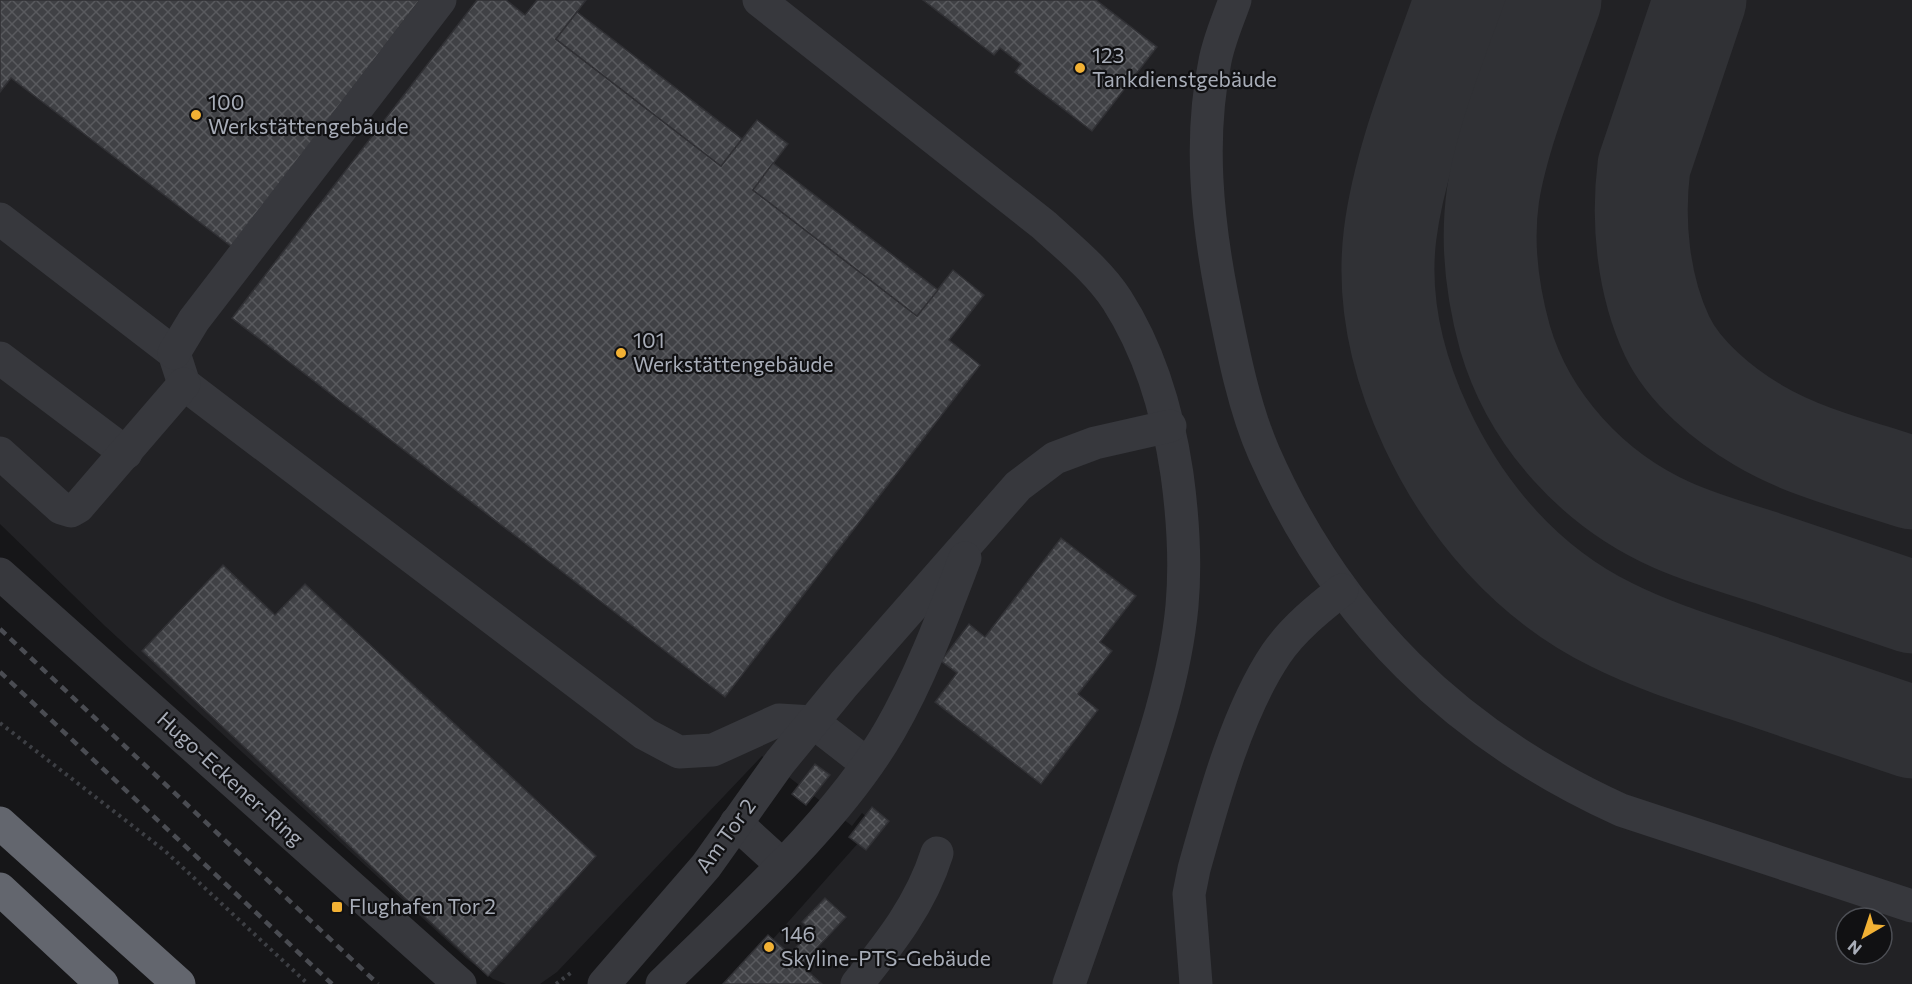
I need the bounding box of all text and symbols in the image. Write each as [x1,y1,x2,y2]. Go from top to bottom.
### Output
place label: 123 Tankdienstgebäude [1092,42,1277,91]
marker: 123 Tankdienstgebäude [1073,61,1087,75]
place label: 100 Werkstättengebäude [208,89,408,138]
marker: 100 Werkstättengebäude [189,108,203,122]
place label: 101 Werkstättengebäude [633,327,833,376]
marker: 101 Werkstättengebäude [614,346,628,360]
street label: Hugo-Eckener-Ring [153,706,309,850]
street label: Am Tor 2 [690,793,760,877]
place label: Flughafen Tor 2 [349,893,496,918]
marker: Flughafen Tor 2 [330,900,344,914]
north arrow [1834,906,1894,966]
place label: 146 Skyline-PTS-Gebäude [781,921,991,970]
text: N [1844,937,1865,959]
marker: 146 Skyline-PTS-Gebäude [762,940,776,954]

